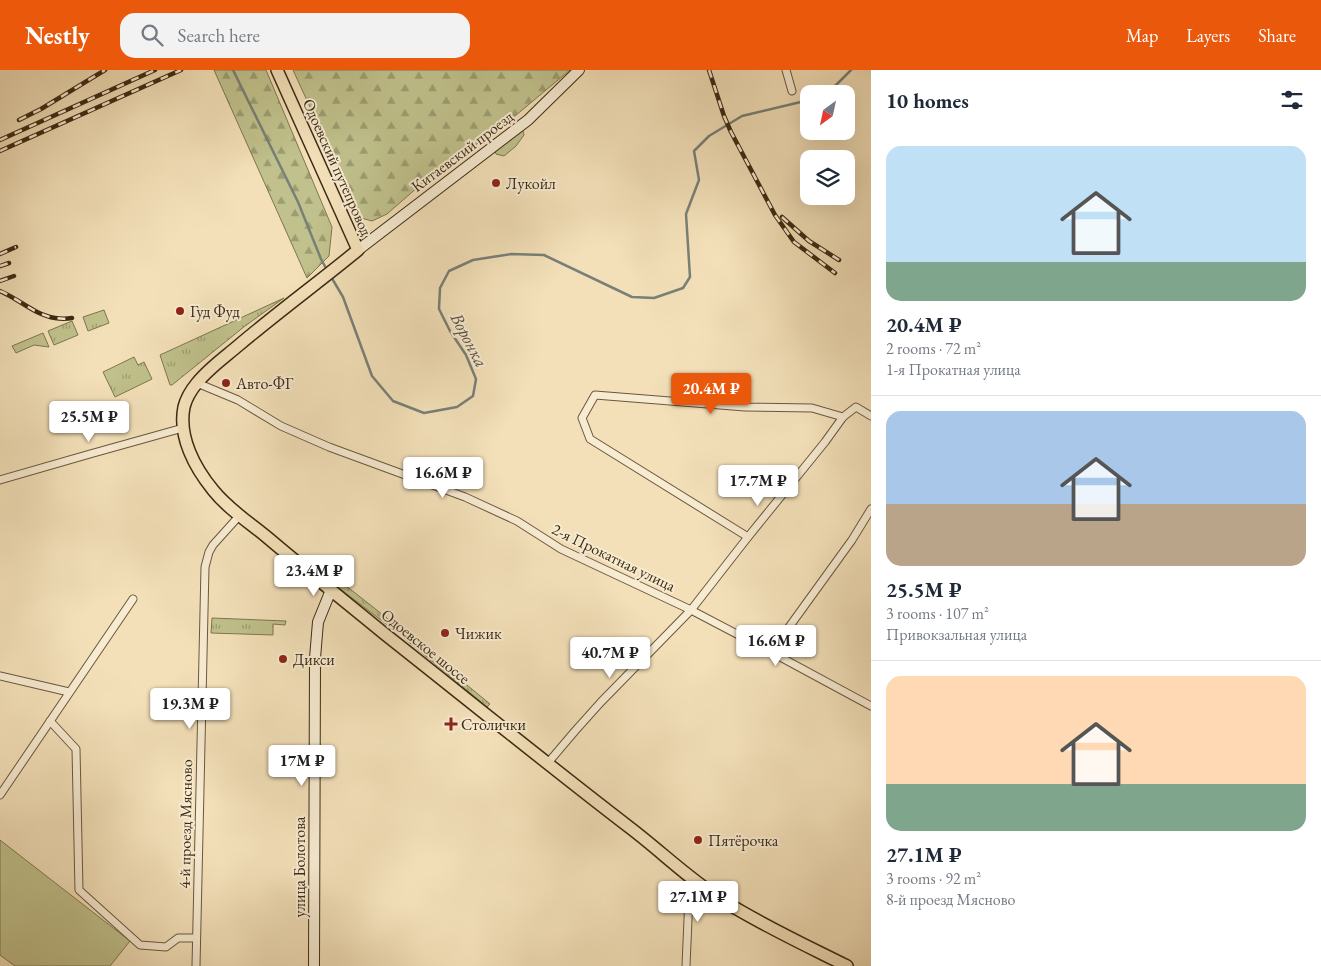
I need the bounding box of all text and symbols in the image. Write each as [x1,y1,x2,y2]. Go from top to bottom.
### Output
search box [120,13,470,58]
text: Nestly [25,20,90,51]
icon: search [138,21,166,49]
text: Search here [178,23,260,48]
text: Map [1126,24,1158,47]
text: Layers [1186,24,1230,47]
text: Share [1258,24,1296,47]
north arrow [800,85,855,140]
map controls [800,85,855,205]
icon: filters [1278,86,1306,114]
text: 10 homes [886,87,969,114]
street label: Одоевский путепровод [298,95,377,240]
street label: Китаевский проезд [407,106,518,197]
button: layers [800,150,855,205]
place label: Лукойл [506,173,556,194]
marker: Лукойл [490,177,502,189]
icon: home [1051,178,1141,268]
place label: Гуд Фуд [190,301,240,322]
marker: Гуд Фуд [174,305,186,317]
water label: Воронка [444,308,493,371]
text: 20.4M ₽ [886,311,962,338]
text: 2 rooms · 72 m² [886,338,981,359]
text: 1-я Прокатная улица [886,359,1021,380]
pin: 20.4M ₽ [665,372,757,415]
place label: Авто-ФГ [235,373,294,394]
marker: Авто-ФГ [220,377,232,389]
text: 20.4M ₽ [682,378,740,399]
pin: 25.5M ₽ [43,400,135,443]
text: 25.5M ₽ [60,406,118,427]
icon: home [1051,444,1141,534]
pin: 16.6M ₽ [397,456,489,499]
text: 16.6M ₽ [414,462,472,483]
pin: 17.7M ₽ [712,464,804,507]
text: 17.7M ₽ [729,470,787,491]
street label: 2-я Прокатная улица [549,518,679,597]
pin: 23.4M ₽ [268,554,360,597]
text: 23.4M ₽ [285,560,343,581]
text: 25.5M ₽ [886,576,962,603]
text: 3 rooms · 107 m² [886,603,989,624]
street label: Одоевское шоссе [377,604,474,689]
place label: Чижик [455,623,502,644]
pin: 16.6M ₽ [730,624,822,667]
text: Привокзальная улица [886,624,1027,645]
marker: Чижик [439,627,451,639]
text: 16.6M ₽ [747,630,805,651]
pin: 40.7M ₽ [564,636,656,679]
text: 40.7M ₽ [581,642,639,663]
place label: Дикси [293,649,335,670]
marker: Дикси [277,653,289,665]
pin: 19.3M ₽ [144,688,236,730]
text: 19.3M ₽ [161,693,219,714]
icon: home [1051,709,1141,799]
place label: Столички [461,714,526,735]
marker: Столички [445,718,457,730]
pin: 17M ₽ [267,744,337,787]
text: 17M ₽ [279,750,325,771]
street label: 4-й проезд Мясново [174,759,197,889]
street label: улица Болотова [289,816,310,917]
place label: Пятёрочка [708,830,779,851]
marker: Пятёрочка [692,834,704,846]
text: 27.1M ₽ [886,841,962,868]
text: 3 rooms · 92 m² [886,868,981,889]
pin: 27.1M ₽ [652,880,744,923]
text: 27.1M ₽ [669,886,727,907]
text: 8-й проезд Мясново [886,889,1015,910]

